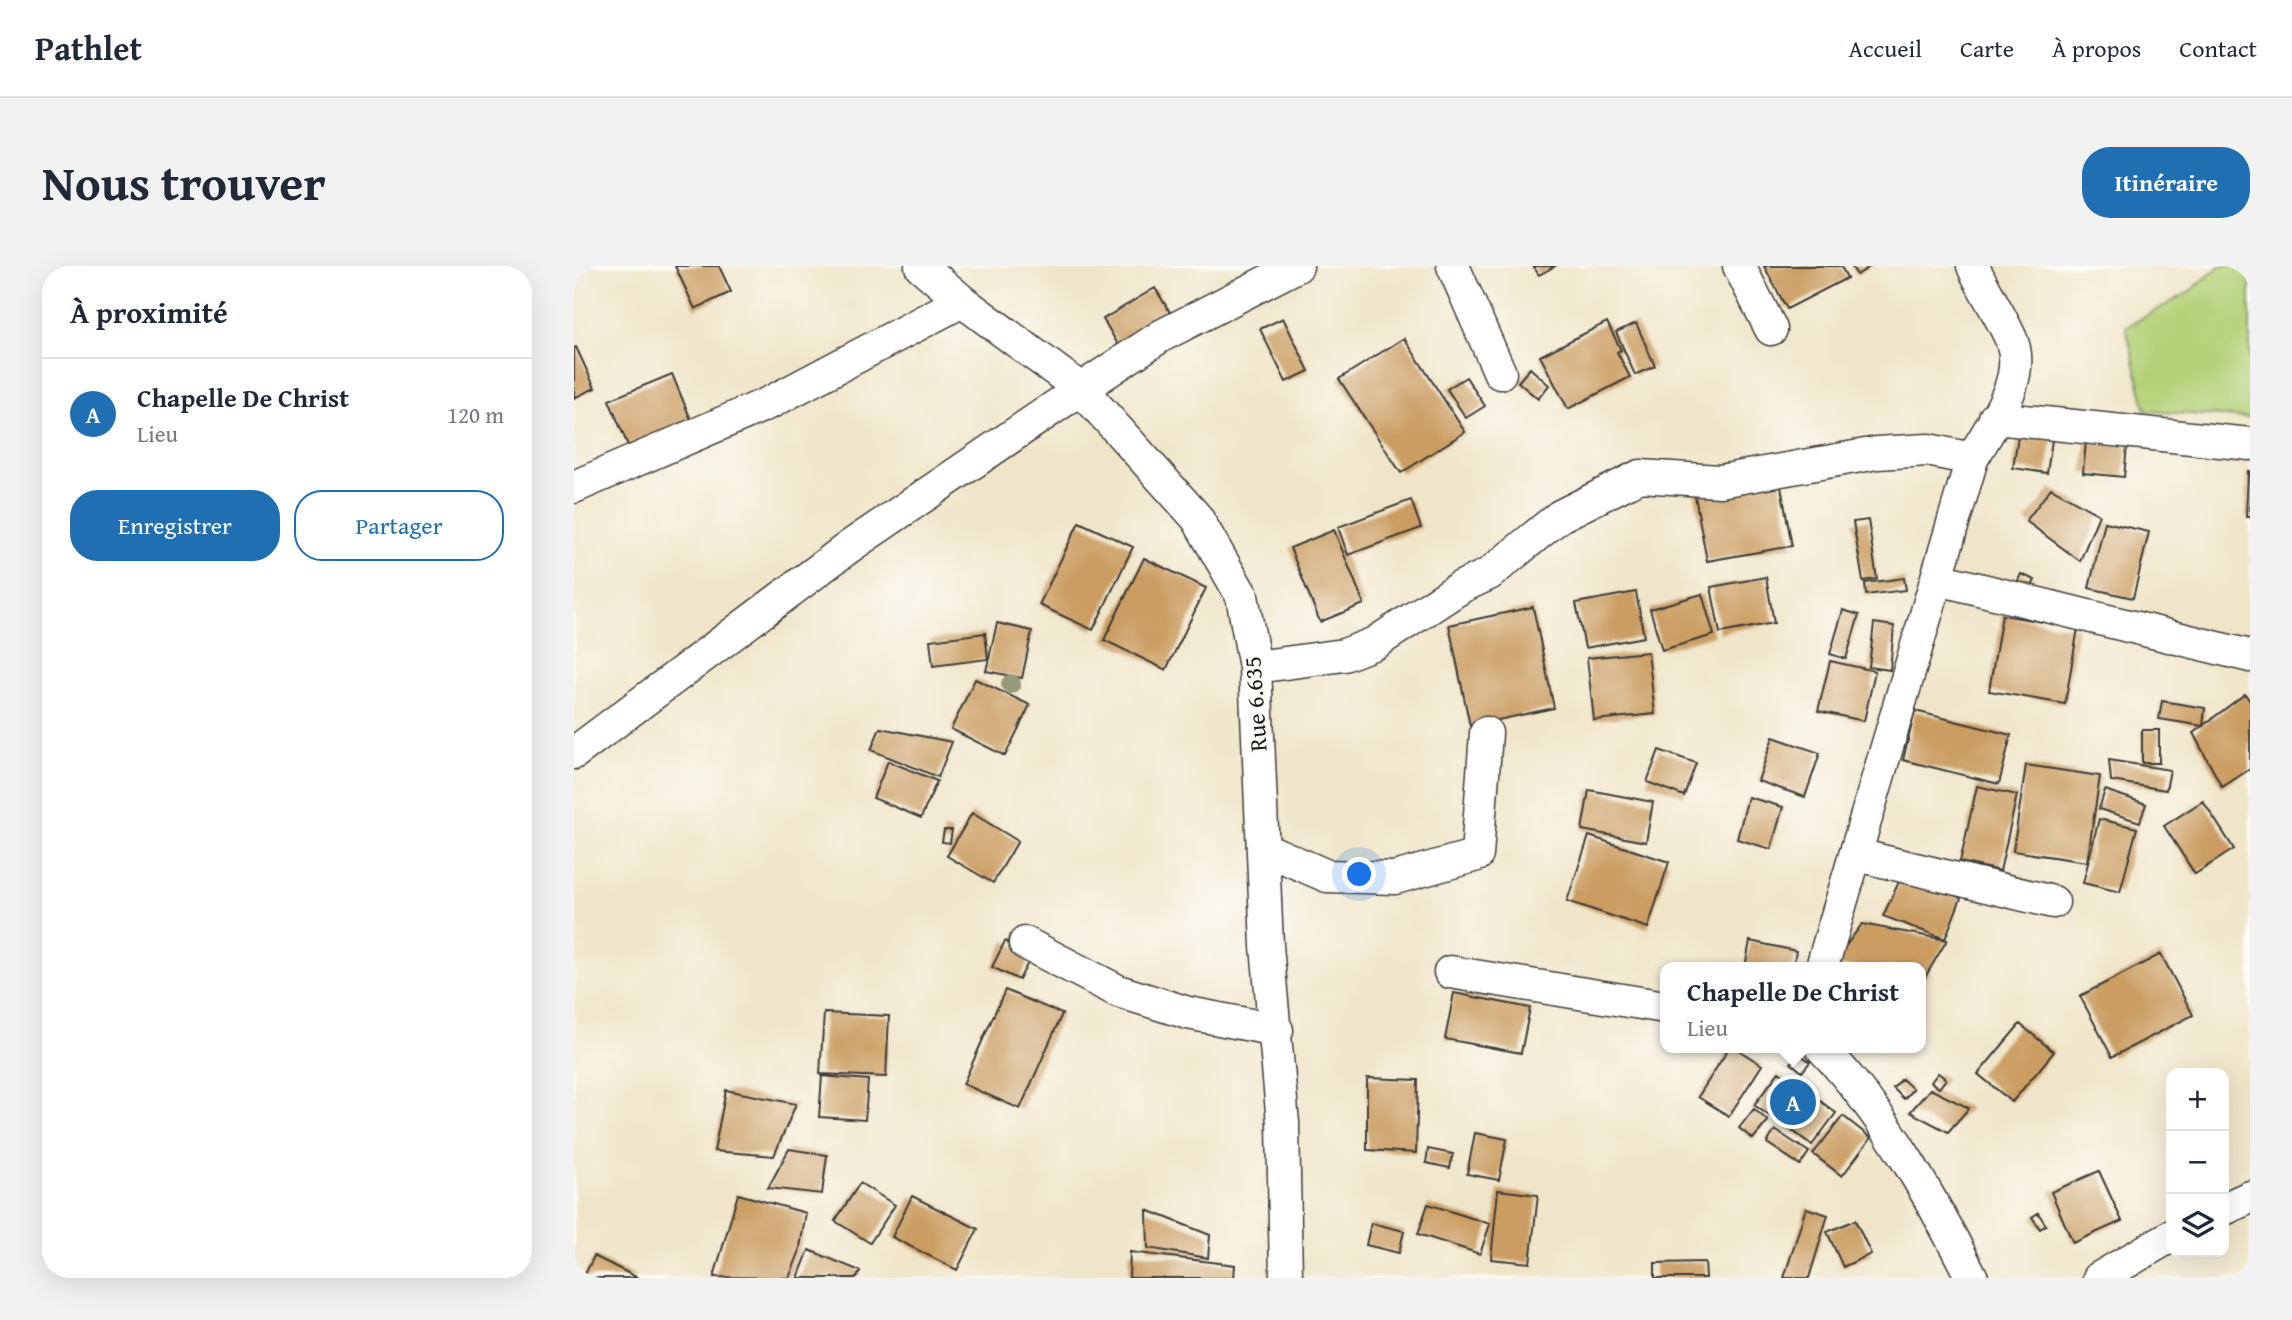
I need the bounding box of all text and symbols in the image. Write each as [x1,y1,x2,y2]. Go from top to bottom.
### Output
text: Pathlet [35,24,142,72]
text: Accueil [1848,31,1922,66]
text: Carte [1960,31,2014,66]
text: À propos [2052,31,2141,66]
text: Contact [2179,31,2257,66]
text: Nous trouver [42,146,326,218]
button: Itinéraire [2082,147,2250,218]
text: À proximité [70,290,228,334]
text: Chapelle De Christ [137,378,349,417]
text: A [86,398,100,431]
text: 120 m [447,398,504,431]
text: Lieu [137,417,178,450]
button: Enregistrer [70,490,280,561]
button: Partager [294,490,504,561]
street label: Rue 6.635 [1234,655,1276,753]
your location [1342,857,1376,891]
popup [1660,962,1926,1053]
text: Chapelle De Christ [1687,972,1899,1011]
text: Lieu [1687,1011,1728,1044]
map controls [2166,1068,2229,1257]
button: + [2166,1068,2229,1131]
pin: A [1770,1076,1816,1128]
button: − [2166,1131,2229,1194]
button: layers [2166,1194,2229,1257]

